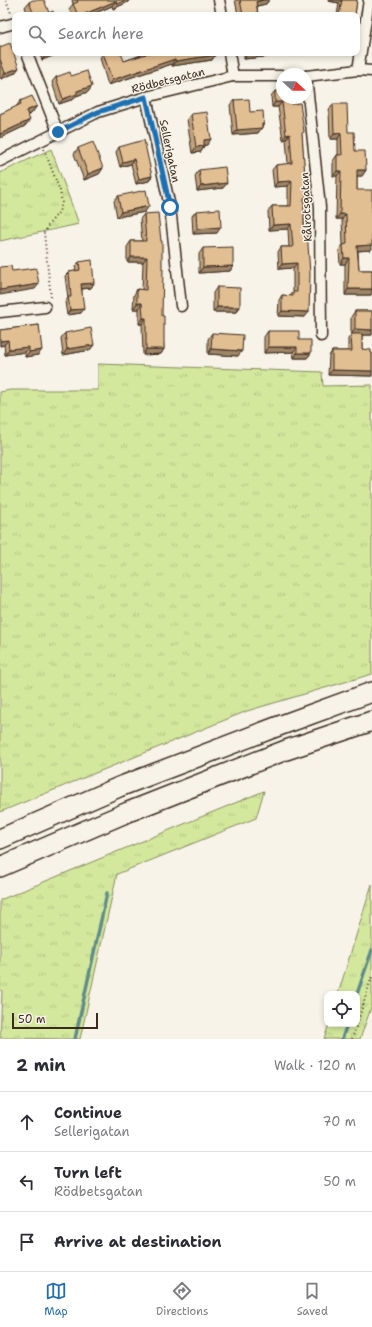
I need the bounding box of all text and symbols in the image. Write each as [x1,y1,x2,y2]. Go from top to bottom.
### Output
search box [12,12,360,56]
icon: search [26,23,48,45]
text: Search here [58,24,144,44]
street label: Rödbetsgatan [130,64,207,97]
north arrow [276,68,312,104]
street label: Sellerigatan [156,118,184,184]
route end [49,123,67,141]
street label: Kålrotsgatan [297,172,316,242]
route start [161,198,179,216]
map controls [324,991,360,1027]
button: locate [324,991,360,1027]
scale bar [12,1011,98,1030]
text: 50 m [18,1012,46,1027]
text: 2 min [16,1054,66,1076]
text: Walk · 120 m [274,1057,356,1074]
text: Continue [54,1103,122,1123]
icon: ahead [16,1111,38,1133]
text: 70 m [322,1113,356,1130]
text: Sellerigatan [54,1123,130,1140]
text: Turn left [54,1163,122,1183]
icon: left [16,1171,38,1193]
text: 50 m [323,1173,356,1190]
text: Rödbetsgatan [54,1183,143,1200]
icon: arrive [16,1231,38,1253]
text: Arrive at destination [54,1232,222,1252]
tab: Map [44,1280,68,1319]
tab: Directions [156,1280,208,1319]
tab: Saved [297,1280,328,1319]

